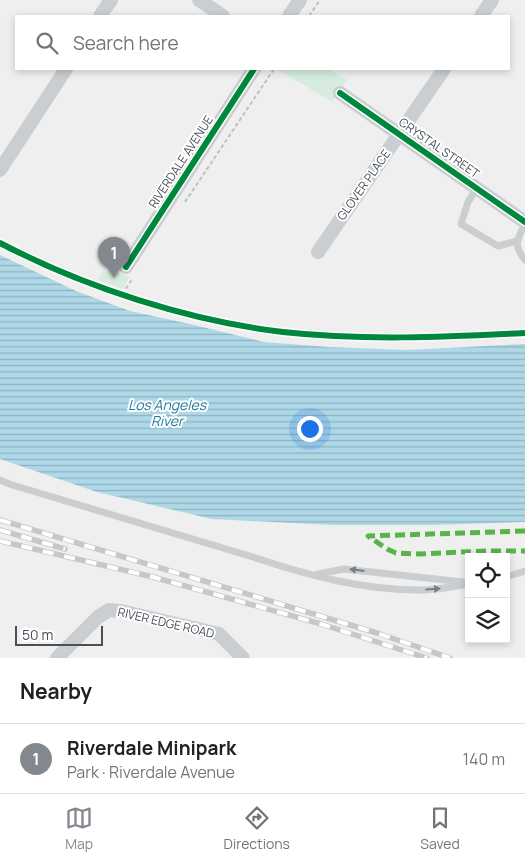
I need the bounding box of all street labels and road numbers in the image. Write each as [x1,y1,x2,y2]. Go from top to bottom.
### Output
street label: RIVERDALE AVENUE [144,112,217,211]
street label: CRYSTAL STREET [395,113,484,182]
street label: GLOVER PLACE [333,146,394,224]
street label: RIVER EDGE ROAD [116,603,216,642]

